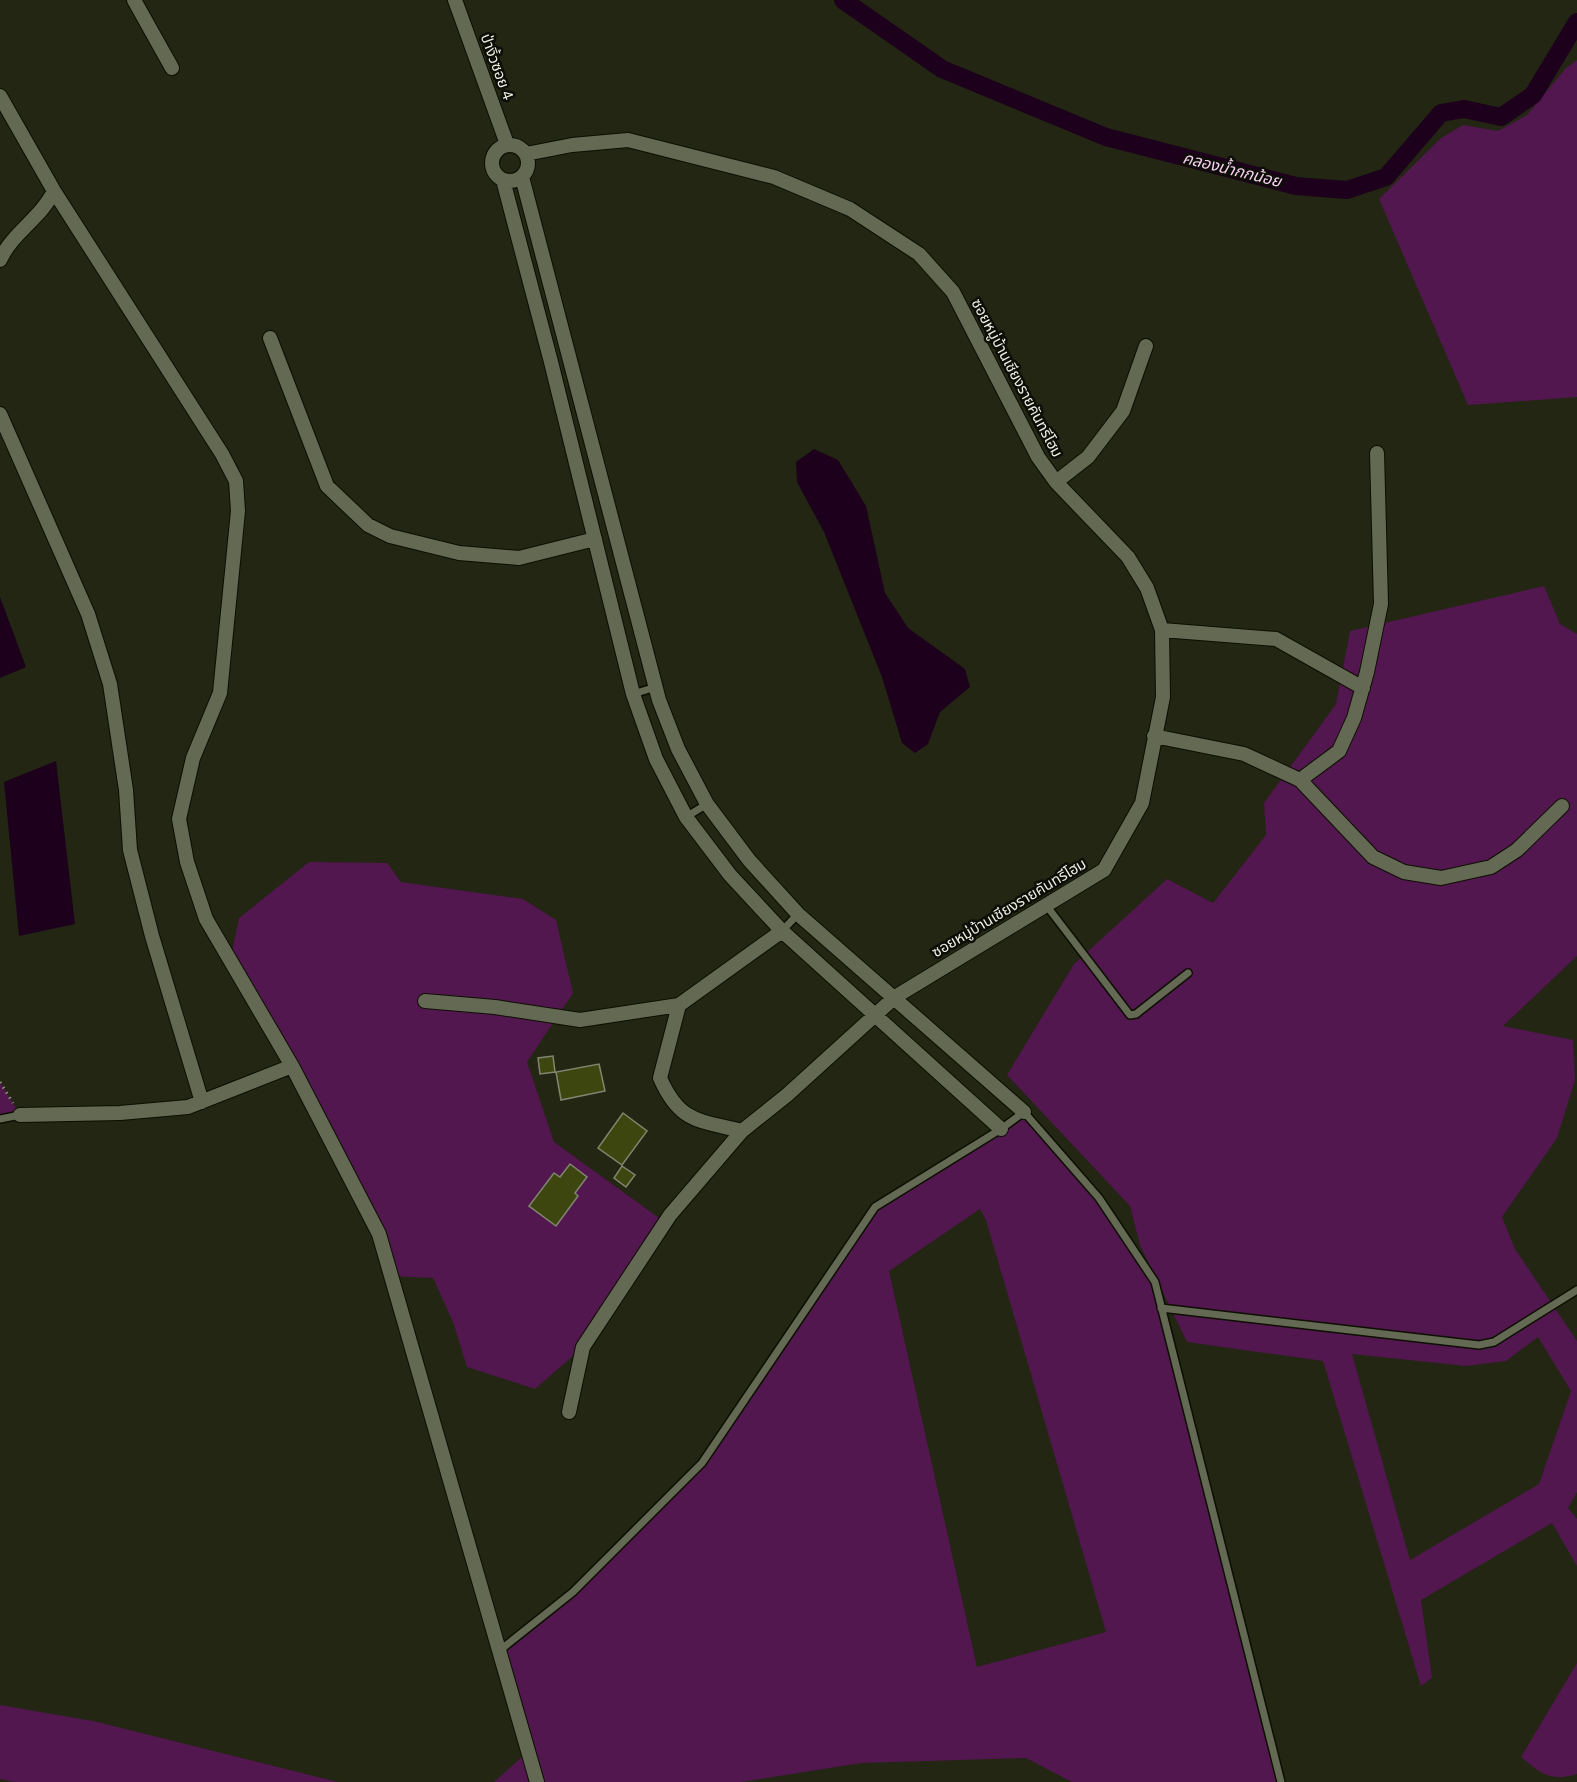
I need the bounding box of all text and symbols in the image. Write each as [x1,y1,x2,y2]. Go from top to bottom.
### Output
street label: ป่างิ้วซอย 4 [477,31,518,103]
water label: คลองน้ำกกน้อย [1181,146,1285,191]
street label: ซอยหมู่บ้านเชียงรายคันทรีโฮม [968,296,1066,460]
street label: ซอยหมู่บ้านเชียงรายคันทรีโฮม [929,855,1089,961]

